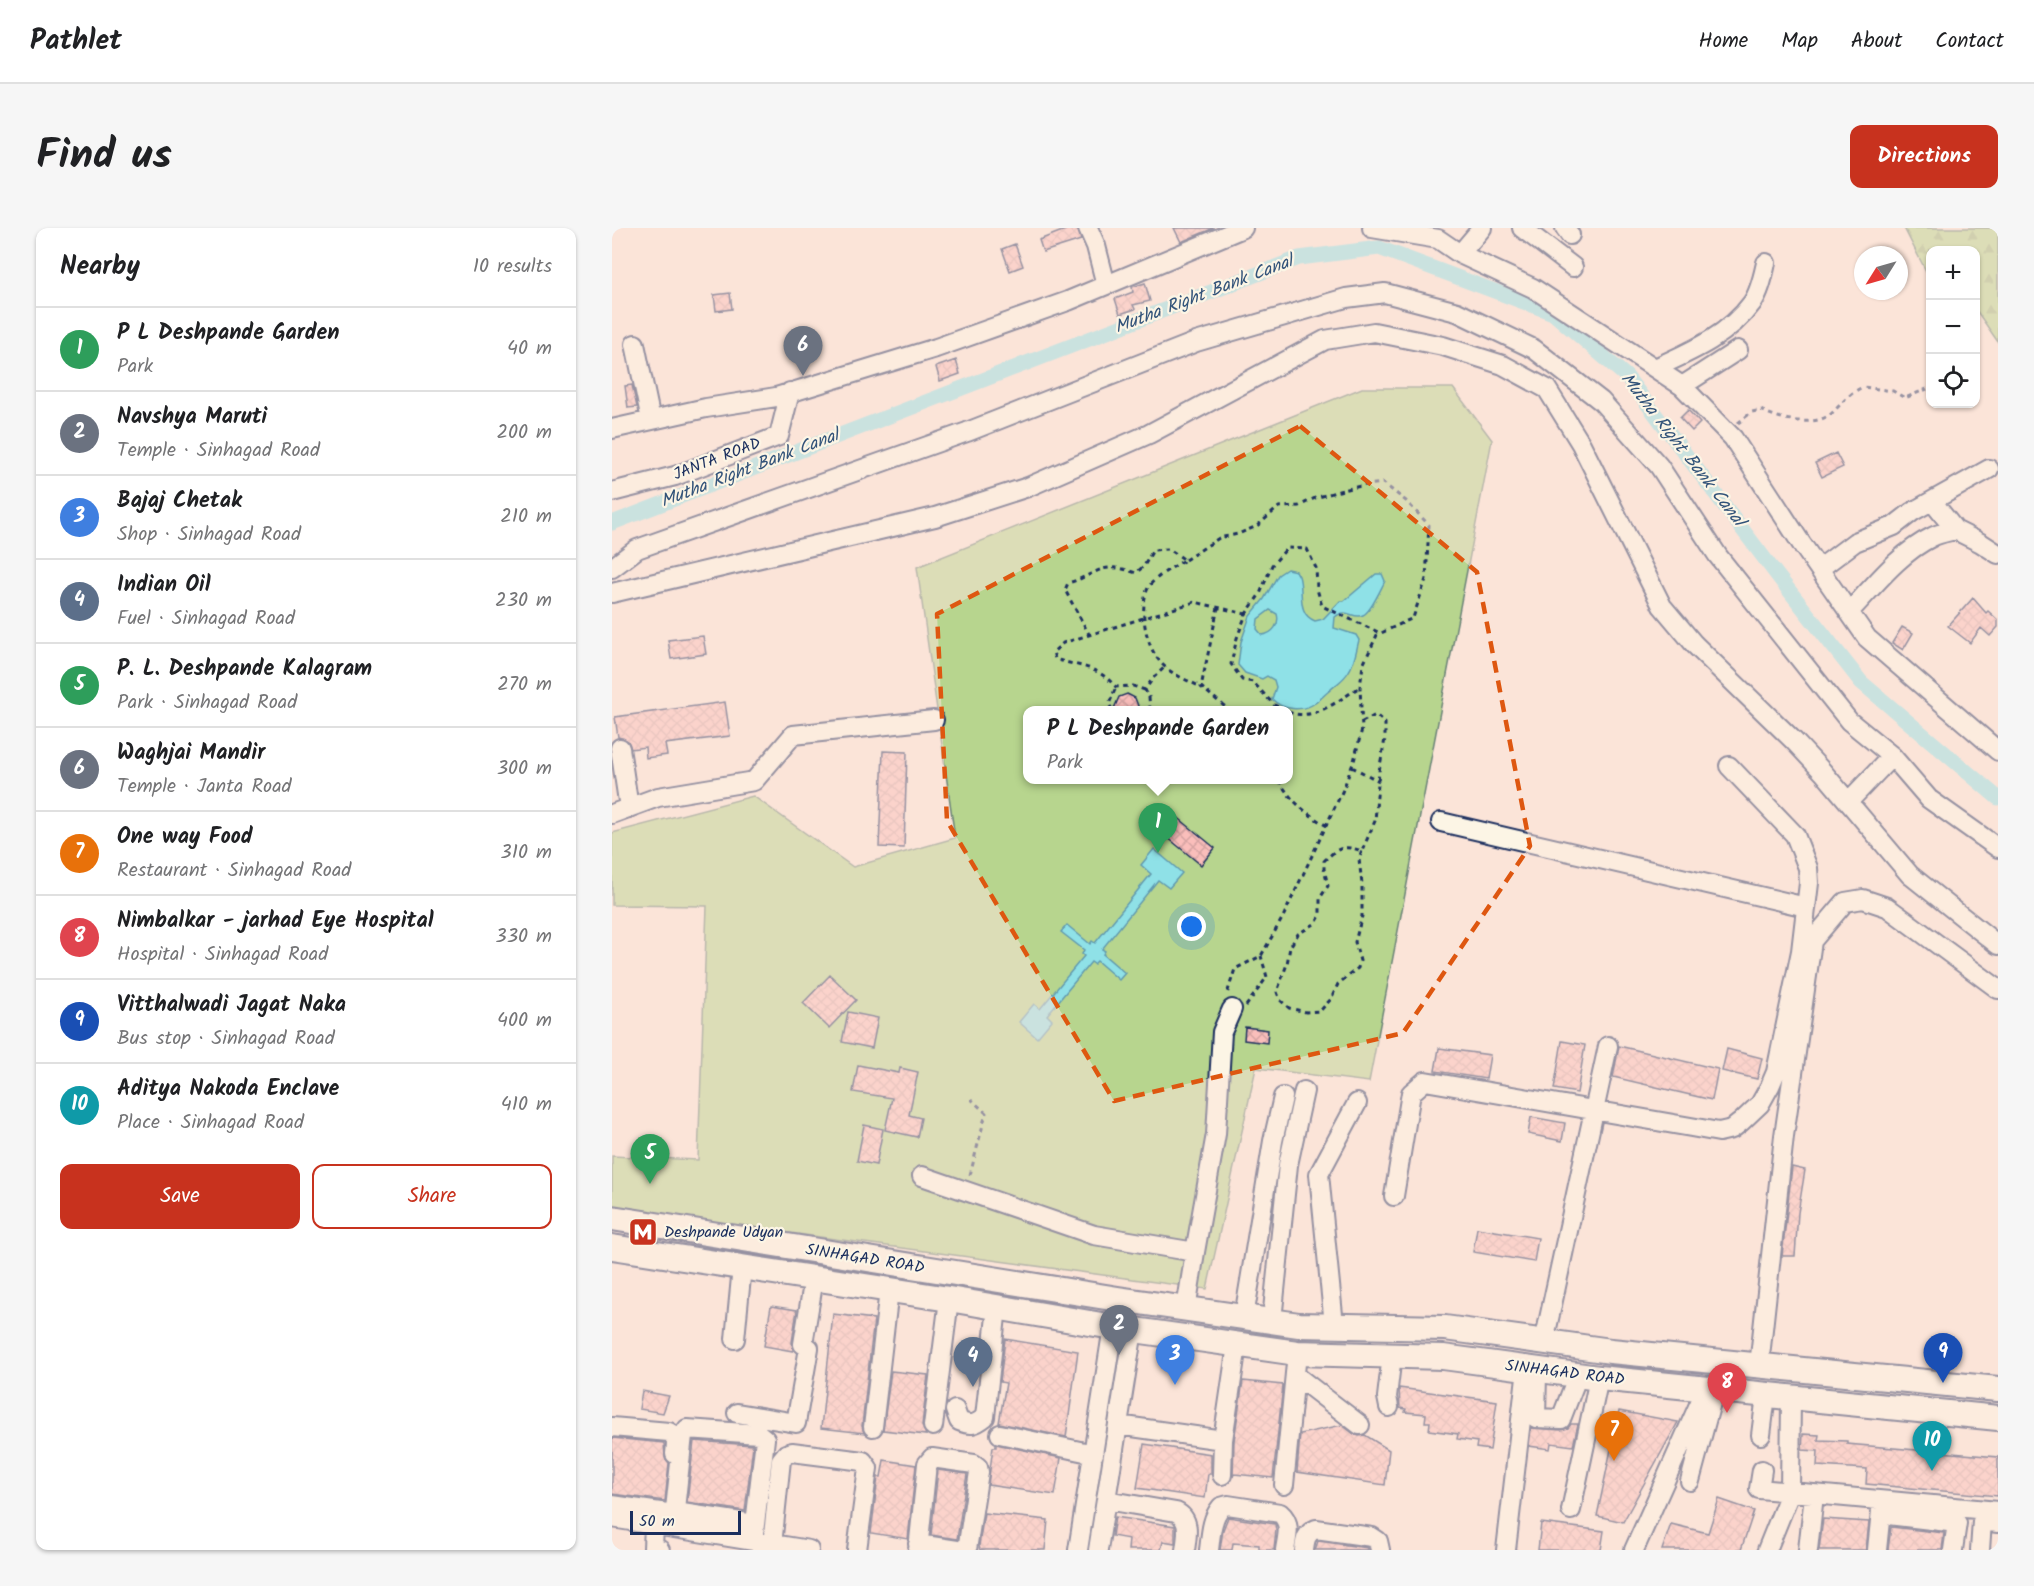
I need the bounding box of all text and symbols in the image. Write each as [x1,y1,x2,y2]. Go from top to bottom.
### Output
text: Pathlet [30,19,122,64]
text: Home [1699,25,1748,58]
text: Map [1781,25,1818,58]
text: About [1851,25,1902,58]
text: Contact [1935,25,2004,58]
text: Find us [36,123,172,190]
button: Directions [1850,125,1998,188]
text: Nearby [60,246,140,288]
water label: Mutha Right Bank Canal [1111,246,1301,342]
north arrow [1854,246,1908,300]
map controls [1926,246,1980,408]
button: + [1926,246,1980,300]
text: 10 results [473,251,552,283]
button: − [1926,300,1980,354]
text: P L Deshpande Garden [117,316,340,351]
pin: 6 [784,326,822,376]
text: 1 [76,333,83,365]
text: 40 m [507,333,552,365]
text: Park [117,351,153,383]
button: locate [1926,354,1980,408]
water label: Mutha Right Bank Canal [1612,367,1754,536]
text: Navshya Maruti [117,400,267,435]
text: 2 [74,417,85,449]
text: 200 m [496,417,552,449]
water label: Mutha Right Bank Canal [657,420,847,516]
street label: JANTA ROAD [670,431,764,487]
text: Temple · Sinhagad Road [117,435,320,467]
text: Bajaj Chetak [117,484,242,519]
text: 3 [74,501,85,533]
text: 210 m [500,501,552,533]
text: Shop · Sinhagad Road [117,519,301,551]
text: Indian Oil [117,568,211,603]
text: 4 [74,585,85,617]
text: 230 m [495,585,552,617]
text: Fuel · Sinhagad Road [117,603,295,635]
text: P. L. Deshpande Kalagram [117,652,372,687]
text: 5 [74,669,85,701]
text: 270 m [497,669,552,701]
text: Park · Sinhagad Road [117,687,297,719]
popup [1023,706,1293,784]
text: P L Deshpande Garden [1047,712,1269,747]
text: Waghjai Mandir [117,736,265,771]
text: Park [1047,747,1083,779]
text: 6 [74,753,85,785]
text: 300 m [497,753,552,785]
text: Temple · Janta Road [117,771,292,803]
pin: 1 [1138,804,1178,853]
text: One way Food [117,820,253,855]
text: 7 [75,837,84,869]
text: 310 m [500,837,552,869]
text: Restaurant · Sinhagad Road [117,855,351,887]
text: Nimbalkar - jarhad Eye Hospital [117,904,434,939]
your location [1177,912,1206,941]
text: 8 [74,921,85,953]
text: 330 m [495,921,552,953]
text: Hospital · Sinhagad Road [117,939,328,971]
text: Vitthalwadi Jagat Naka [117,988,346,1023]
text: 9 [74,1005,85,1037]
text: 400 m [497,1005,552,1037]
text: Bus stop · Sinhagad Road [117,1023,335,1055]
text: Aditya Nakoda Enclave [117,1072,339,1107]
text: 10 [71,1089,88,1121]
text: 410 m [501,1089,552,1121]
text: Place · Sinhagad Road [117,1107,304,1139]
pin: 5 [630,1134,669,1184]
button: Save [60,1164,300,1229]
button: Share [312,1164,552,1229]
metro station icon: Deshpande Udyan [627,1216,659,1248]
place label: Deshpande Udyan [664,1220,783,1245]
street label: SINHAGAD ROAD [804,1237,926,1281]
pin: 2 [1100,1306,1138,1355]
pin: 9 [1924,1334,1962,1383]
pin: 3 [1156,1336,1194,1385]
pin: 4 [954,1338,992,1387]
street label: SINHAGAD ROAD [1504,1353,1626,1393]
pin: 8 [1708,1364,1746,1413]
pin: 7 [1594,1412,1634,1461]
pin: 10 [1912,1422,1952,1471]
scale bar [630,1508,741,1536]
text: 50 m [639,1509,675,1534]

